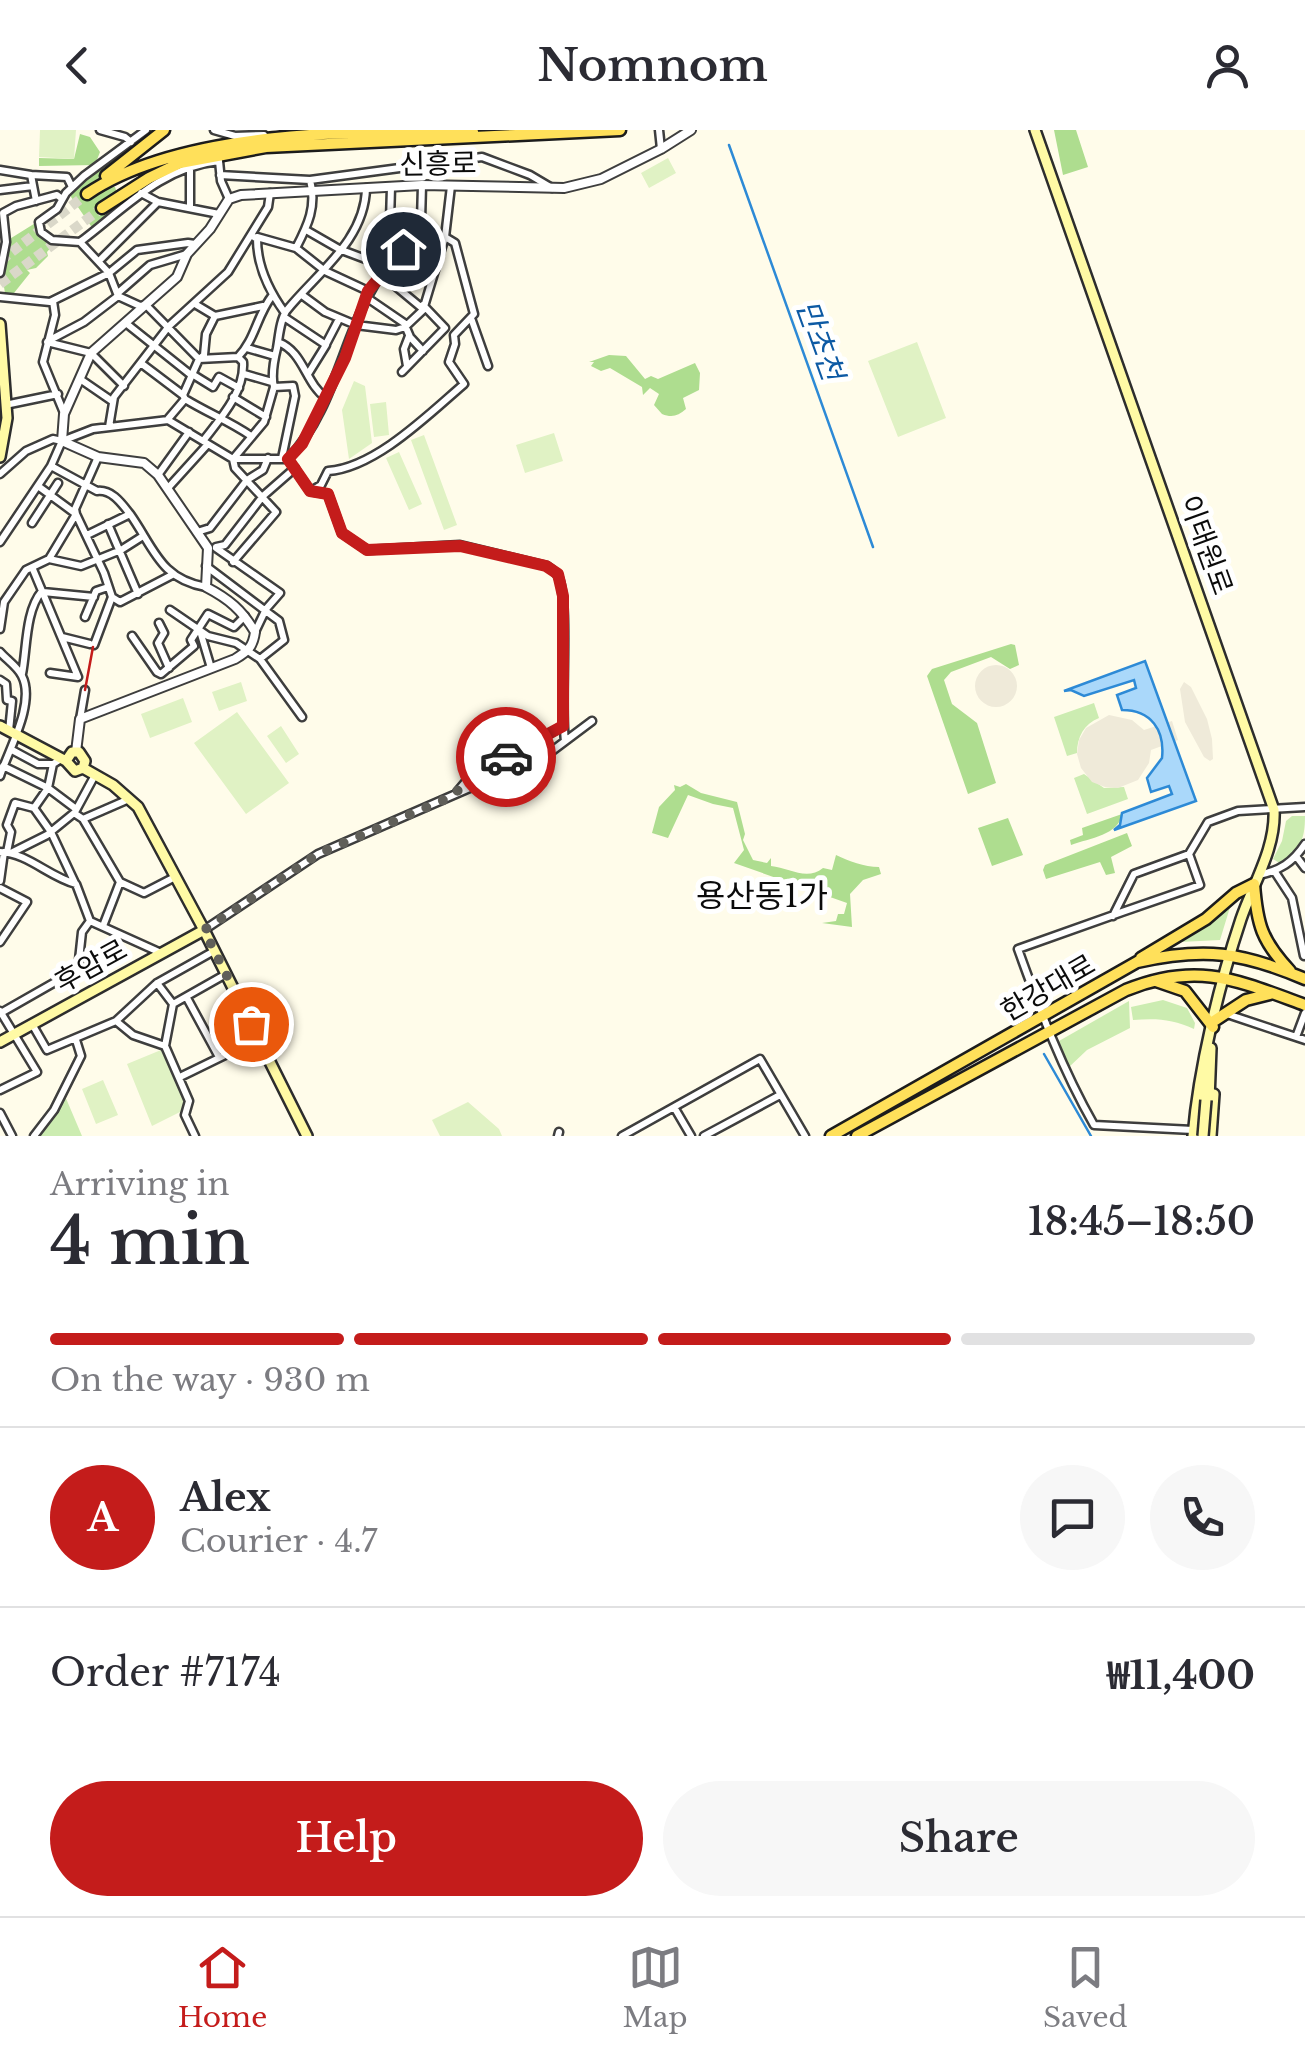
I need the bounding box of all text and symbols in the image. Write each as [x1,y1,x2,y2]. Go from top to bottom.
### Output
text: Nomnom [537,37,768,93]
icon: back [50,38,105,93]
icon: person [1200,38,1255,93]
street label: 신흥로 [399,146,477,182]
pin [361,207,446,292]
icon: home [376,222,431,277]
water label: 만초천 [788,295,853,388]
street label: 이태원로 [1172,491,1240,599]
courier [456,707,556,807]
icon: car [479,730,534,785]
district label: 용산동1가 [696,876,828,916]
street label: 후암로 [49,932,133,1000]
street label: 한강대로 [995,947,1101,1029]
pin [209,982,294,1067]
icon: bag [224,997,279,1052]
text: Arriving in [50,1164,229,1204]
text: 18:45–18:50 [1028,1198,1255,1245]
text: 4 min [50,1201,250,1282]
text: On the way · 930 m [50,1360,370,1400]
button: chat [1020,1465,1125,1570]
button: phone [1150,1465,1255,1570]
text: Alex [180,1474,271,1521]
text: A [87,1494,118,1541]
text: Courier · 4.7 [180,1521,377,1561]
text: Order #7174 [50,1649,281,1696]
text: ₩11,400 [1107,1652,1255,1699]
button: Help [50,1781,643,1896]
button: Share [663,1781,1255,1896]
tab: Home [178,1940,267,2035]
tab: Map [623,1940,688,2035]
tab: Saved [1043,1940,1127,2035]

